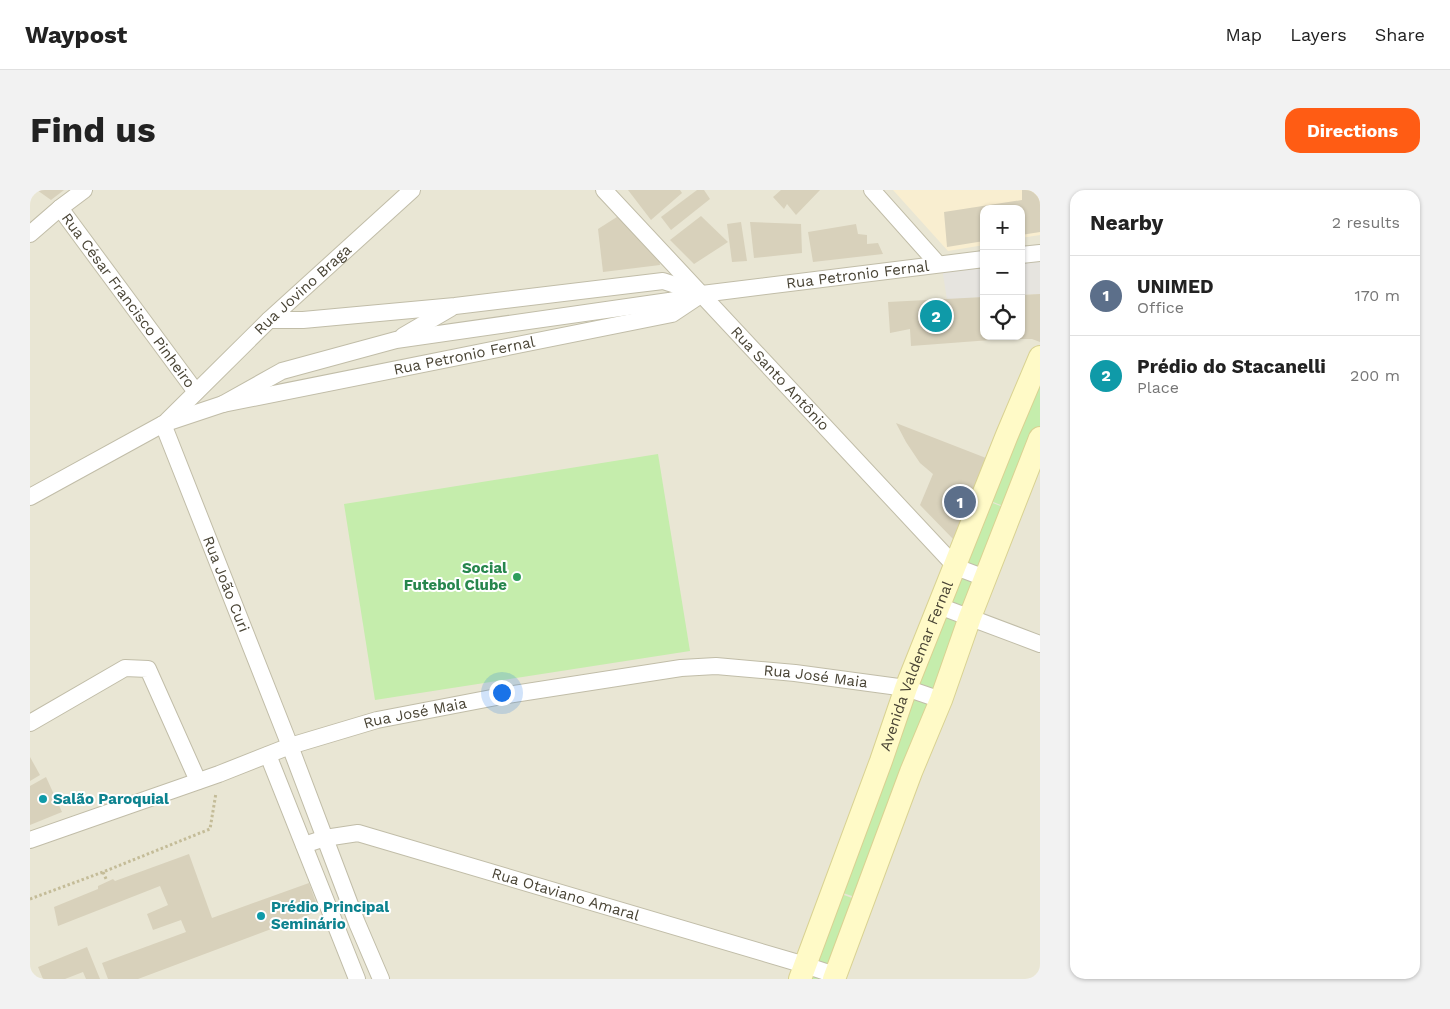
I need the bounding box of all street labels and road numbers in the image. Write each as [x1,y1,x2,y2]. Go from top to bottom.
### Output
street label: Rua César Francisco Pinheiro [58,209,199,391]
street label: Rua Jovino Braga [250,240,355,339]
street label: Rua Petronio Fernal [785,257,930,292]
street label: Rua Santo Antônio [727,323,833,434]
street label: Rua Petronio Fernal [392,333,537,379]
street label: Rua João Curi [199,533,253,635]
street label: Avenida Valdemar Fernal [876,578,957,753]
street label: Rua José Maia [763,661,869,692]
street label: Rua José Maia [361,694,469,733]
street label: Rua Otaviano Amaral [490,864,642,925]

